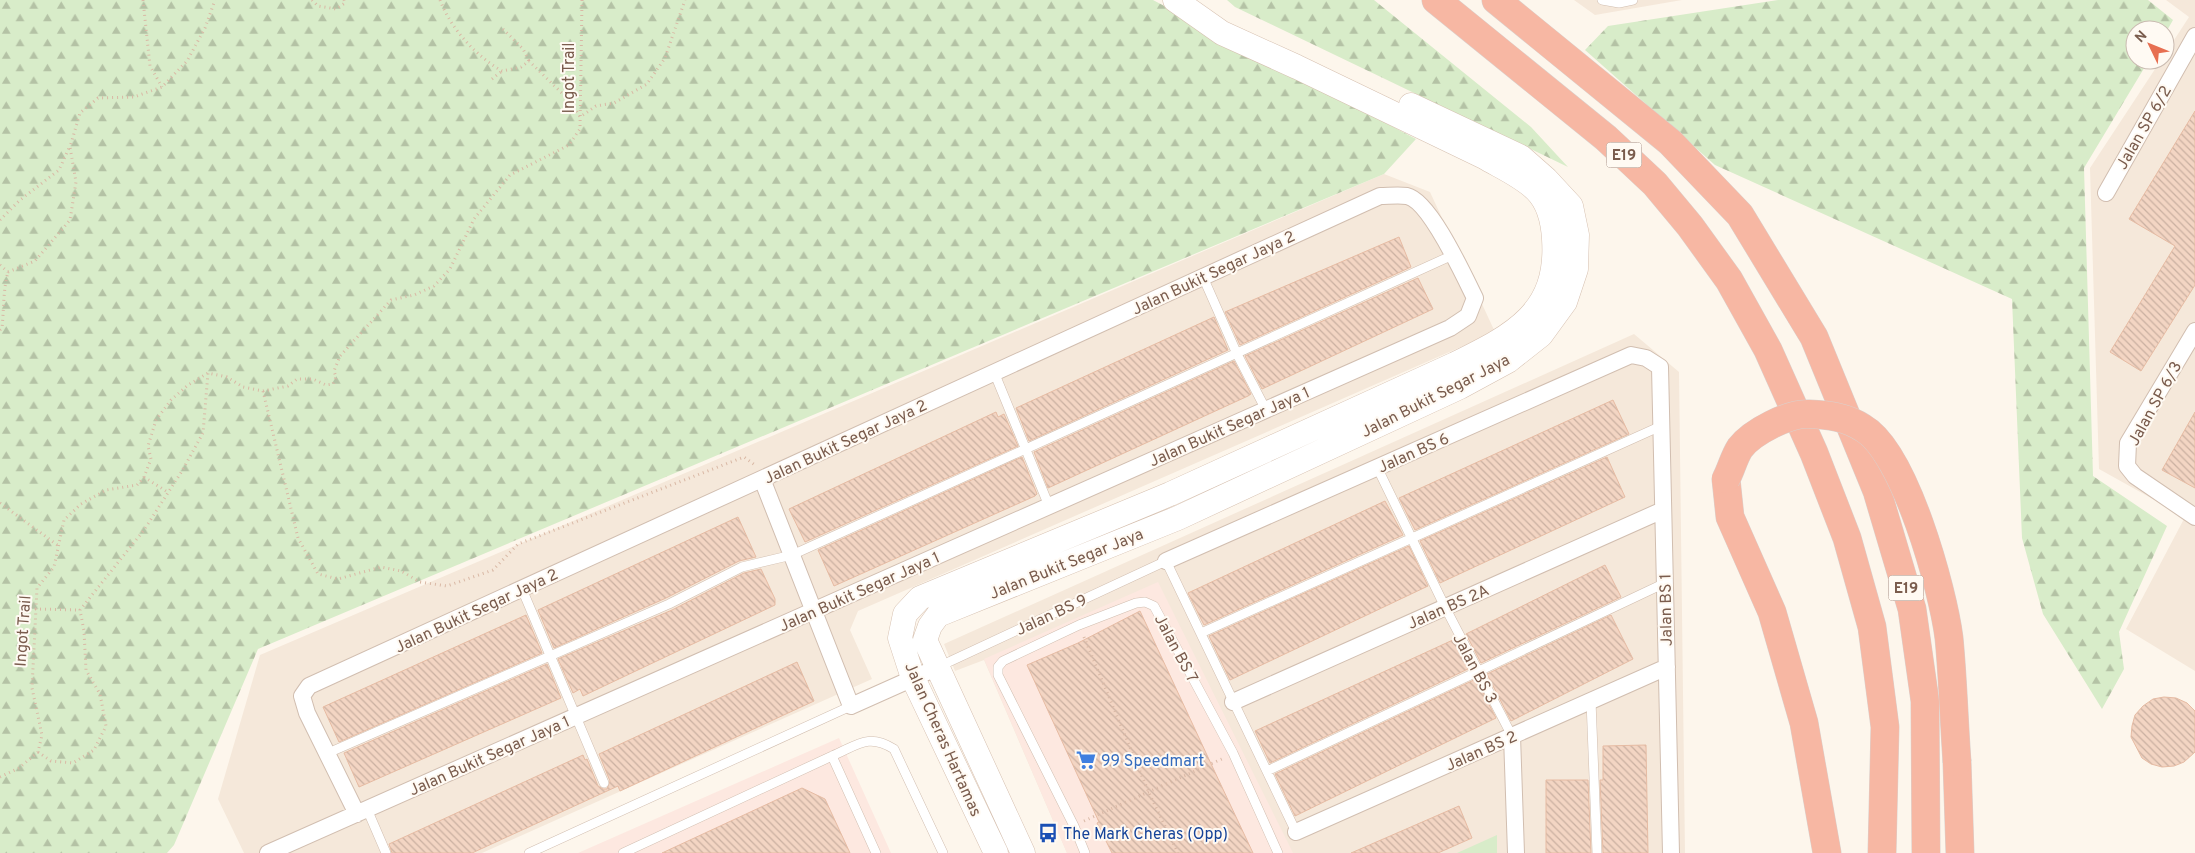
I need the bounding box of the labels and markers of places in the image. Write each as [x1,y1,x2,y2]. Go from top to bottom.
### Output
supermarket icon: 99 Speedmart [1075,749,1097,771]
place label: 99 Speedmart [1101,752,1204,772]
bus stop icon: The Mark Cheras (Opp) [1037,822,1059,844]
place label: The Mark Cheras (Opp) [1063,825,1228,845]

